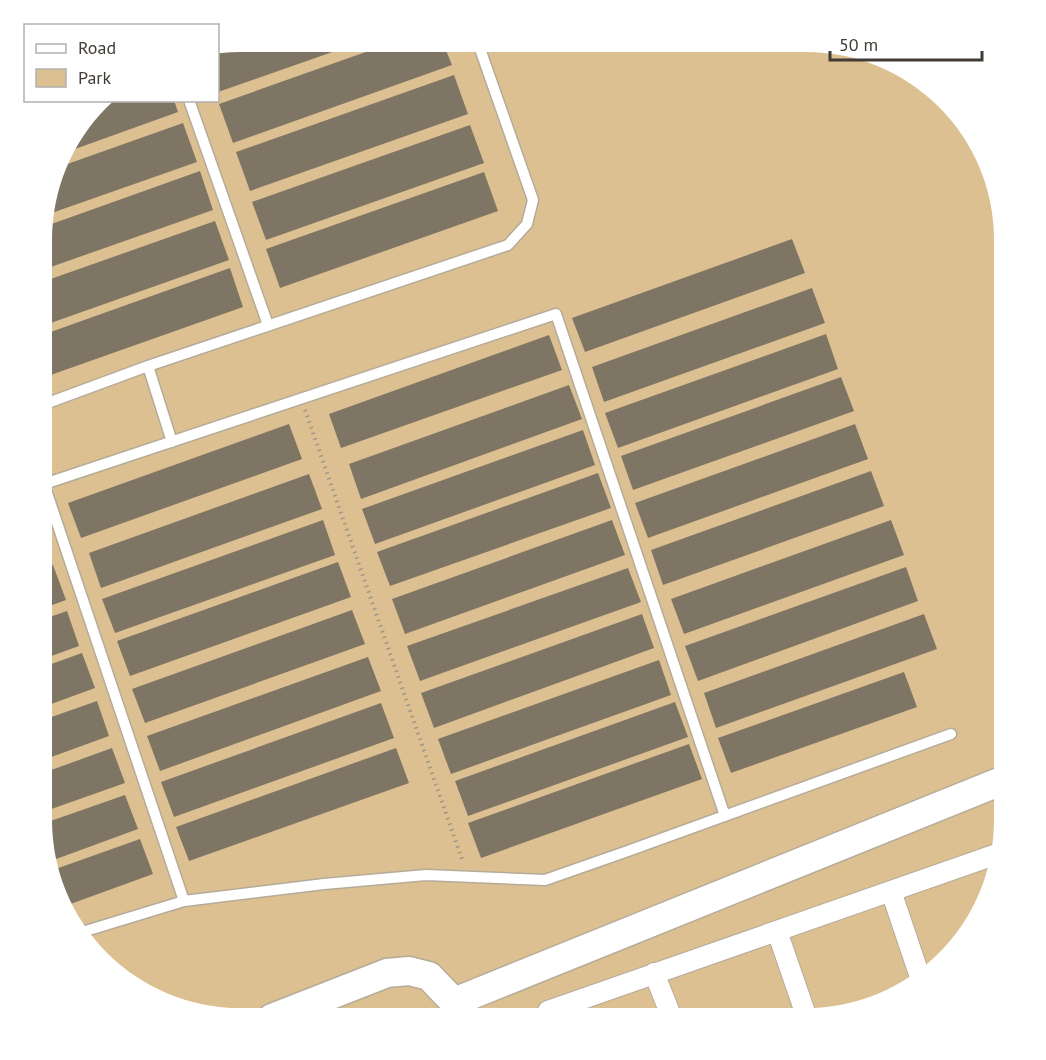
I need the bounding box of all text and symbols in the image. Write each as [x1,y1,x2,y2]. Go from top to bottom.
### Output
legend [24,24,219,102]
scale bar [830,24,982,62]
text: 50 m [839,33,878,56]
text: Road [78,36,116,59]
text: Park [78,66,111,89]

